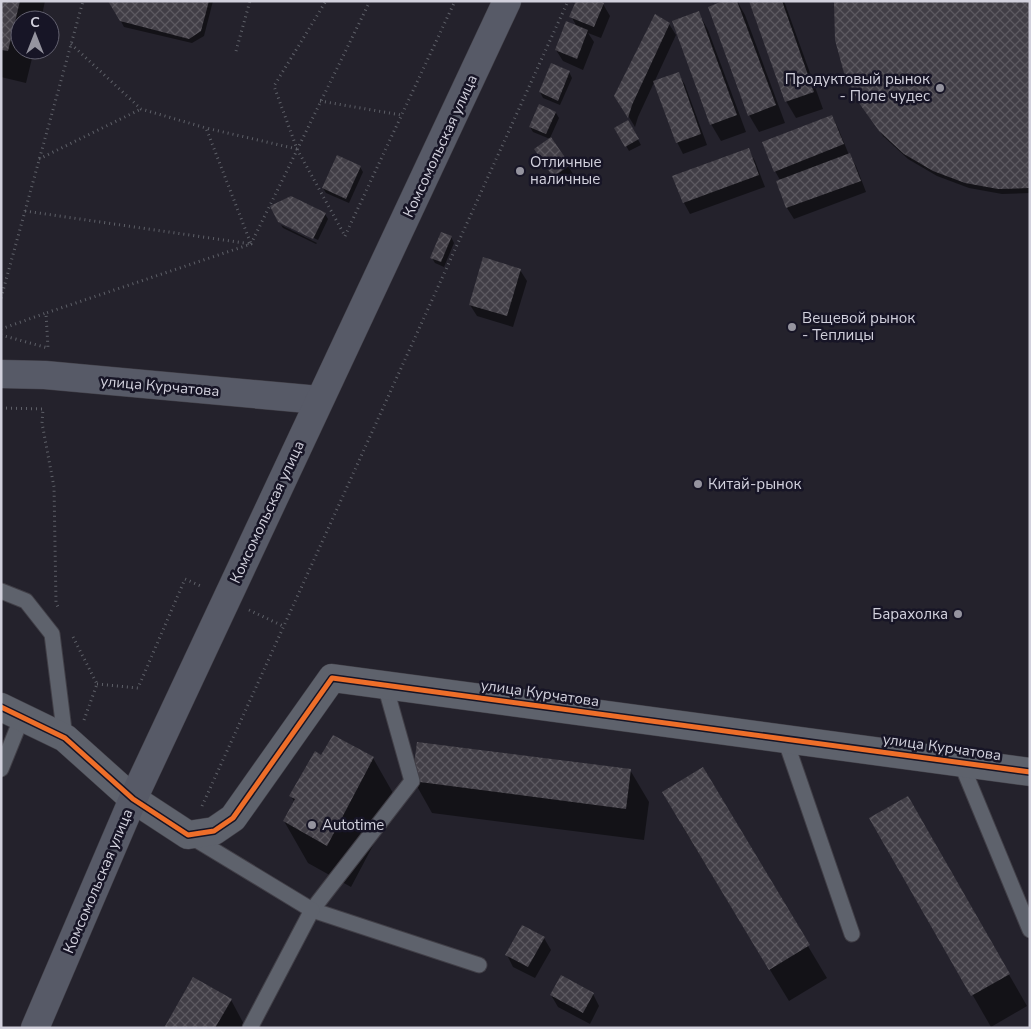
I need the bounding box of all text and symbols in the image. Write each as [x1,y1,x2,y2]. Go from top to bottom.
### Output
north arrow [10,10,60,60]
text: С [30,13,40,32]
place label: Продуктовый рынок - Поле чудес [785,69,930,106]
street label: Комсомольская улица [398,71,482,221]
marker: Продуктовый рынок - Поле чудес [934,82,946,94]
place label: Отличные наличные [530,152,602,189]
marker: Отличные наличные [514,165,526,177]
place label: Вещевой рынок - Теплицы [802,308,915,345]
marker: Вещевой рынок - Теплицы [786,321,798,333]
street label: улица Курчатова [100,371,220,401]
street label: Комсомольская улица [225,437,309,587]
place label: Китай-рынок [708,474,801,494]
marker: Китай-рынок [692,478,704,490]
place label: Барахолка [872,604,948,624]
marker: Барахолка [952,608,964,620]
street label: улица Курчатова [479,675,601,711]
street label: улица Курчатова [881,729,1003,765]
street label: Комсомольская улица [58,806,138,956]
place label: Autotime [322,815,384,835]
marker: Autotime [306,819,318,831]

